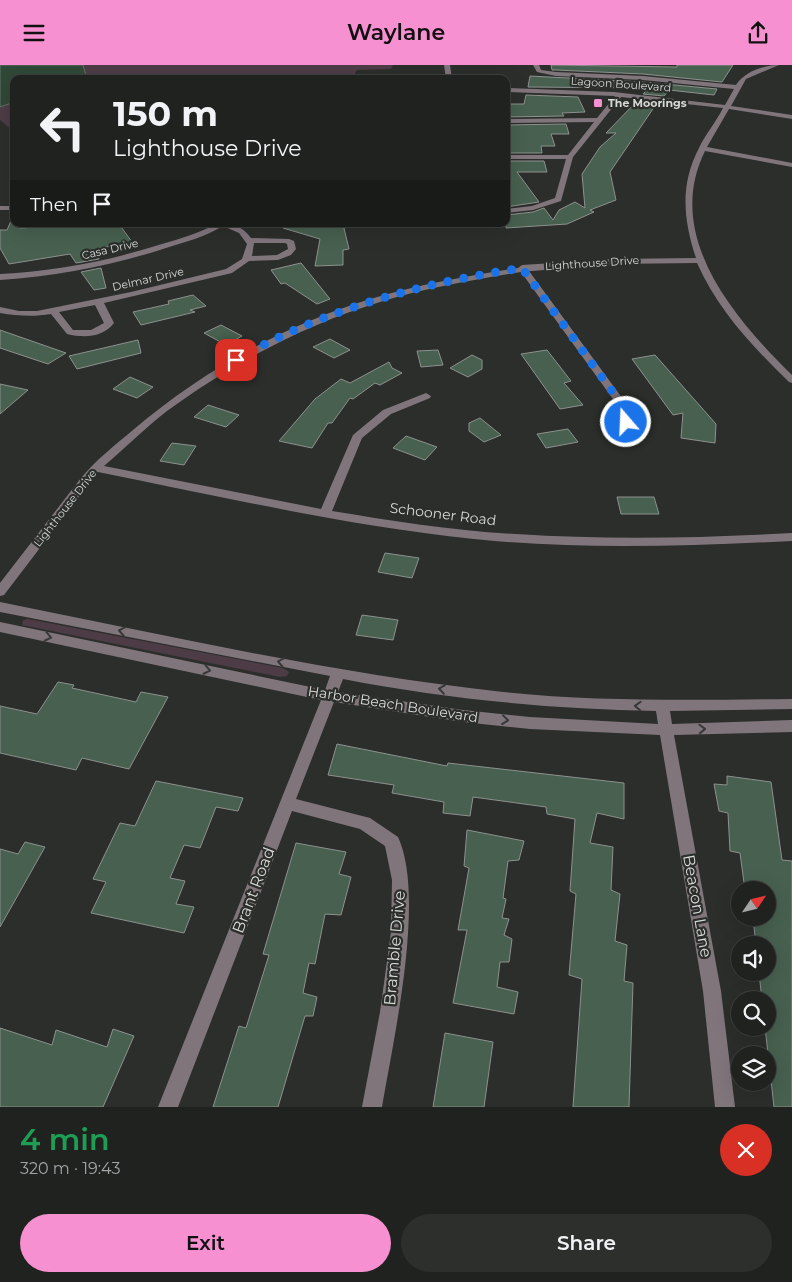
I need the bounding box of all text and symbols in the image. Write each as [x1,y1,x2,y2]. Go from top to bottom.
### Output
icon: menu [20,19,48,47]
text: Waylane [347,19,445,46]
icon: share [744,19,772,47]
street label: Lagoon Boulevard [570,74,672,94]
text: 150 m [113,92,218,135]
icon: left [30,95,95,160]
place label: The Moorings [608,96,687,110]
marker: The Moorings [592,97,604,109]
text: Lighthouse Drive [113,135,302,162]
icon: arrive [88,190,116,218]
text: Then [30,193,78,216]
street label: Casa Drive [80,236,140,262]
street label: Lighthouse Drive [544,253,640,273]
street label: Delmar Drive [111,264,185,294]
pin [215,339,257,381]
icon: arrive [222,346,250,374]
position arrow [599,395,651,447]
street label: Lighthouse Drive [30,466,100,549]
street label: Schooner Road [389,499,497,529]
one-way arrow [118,626,126,637]
one-way arrow [43,631,52,642]
one-way arrow [277,658,286,668]
one-way arrow [202,665,211,675]
street label: Harbor Beach Boulevard [307,682,479,726]
one-way arrow [437,684,445,695]
one-way arrow [634,700,642,711]
one-way arrow [501,715,509,726]
one-way arrow [698,723,706,734]
street label: Brant Road [228,844,279,936]
street label: Beacon Lane [679,853,716,959]
north arrow [731,881,776,926]
map controls [731,881,776,1091]
street label: Bramble Drive [380,890,409,1006]
button: sound [731,936,776,981]
button: search [731,991,776,1036]
button: layers [731,1046,776,1091]
text: 4 min [20,1121,109,1158]
button: close [720,1124,772,1176]
text: 320 m · 19:43 [20,1159,120,1178]
button: Exit [20,1214,391,1272]
button: Share [401,1214,772,1272]

